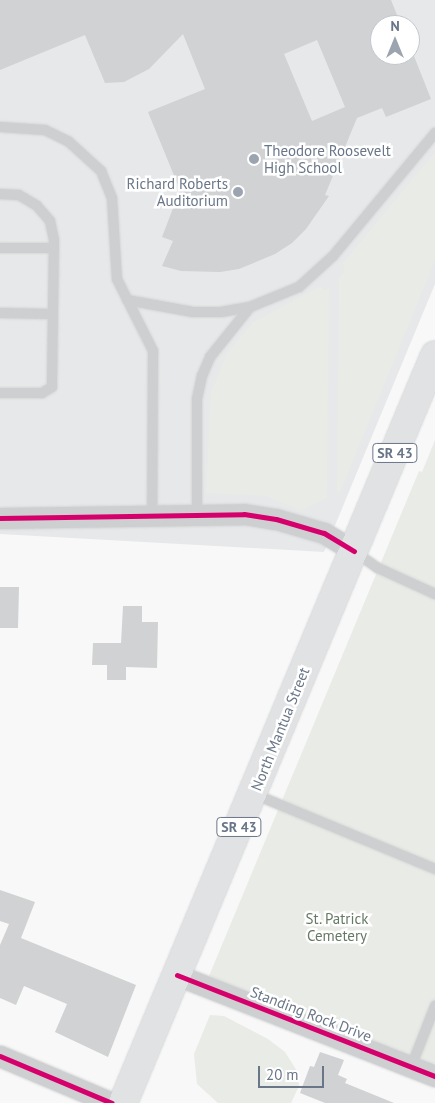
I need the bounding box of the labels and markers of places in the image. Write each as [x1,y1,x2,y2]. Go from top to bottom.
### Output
place label: Theodore Roosevelt High School [264,141,391,176]
marker: Theodore Roosevelt High School [248,153,260,165]
place label: Richard Roberts Auditorium [127,174,228,209]
marker: Richard Roberts Auditorium [232,186,244,198]

